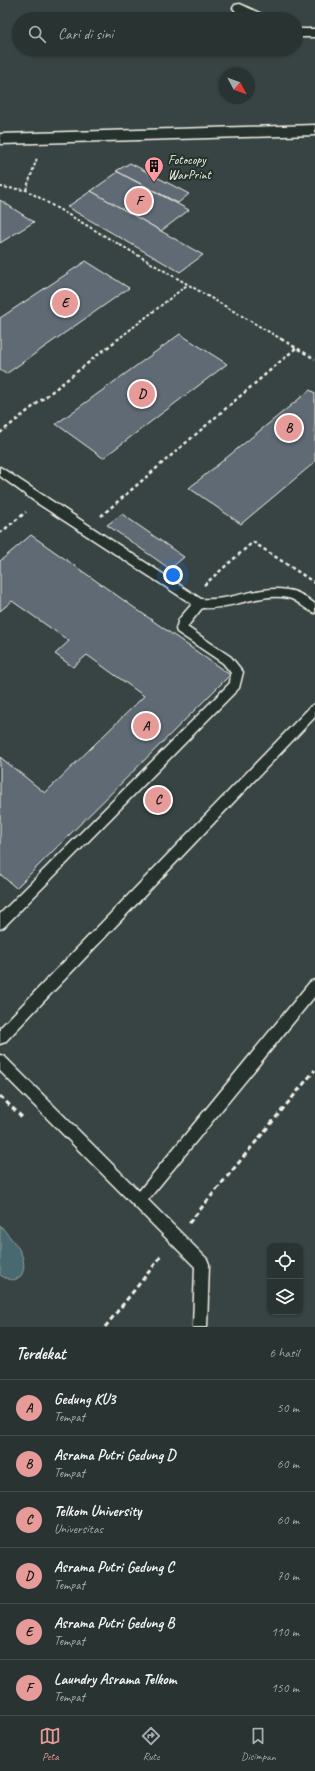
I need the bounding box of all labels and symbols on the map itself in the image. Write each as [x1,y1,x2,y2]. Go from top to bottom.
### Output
north arrow [219,68,255,104]
place label: Fotocopy WarPrint [168,152,213,183]
building icon: Fotocopy WarPrint [143,155,165,183]
pin: F [126,186,152,216]
pin: E [52,288,78,318]
pin: D [129,379,155,409]
pin: B [276,413,302,443]
your location [163,565,183,585]
pin: A [133,711,159,741]
pin: C [145,785,171,815]

